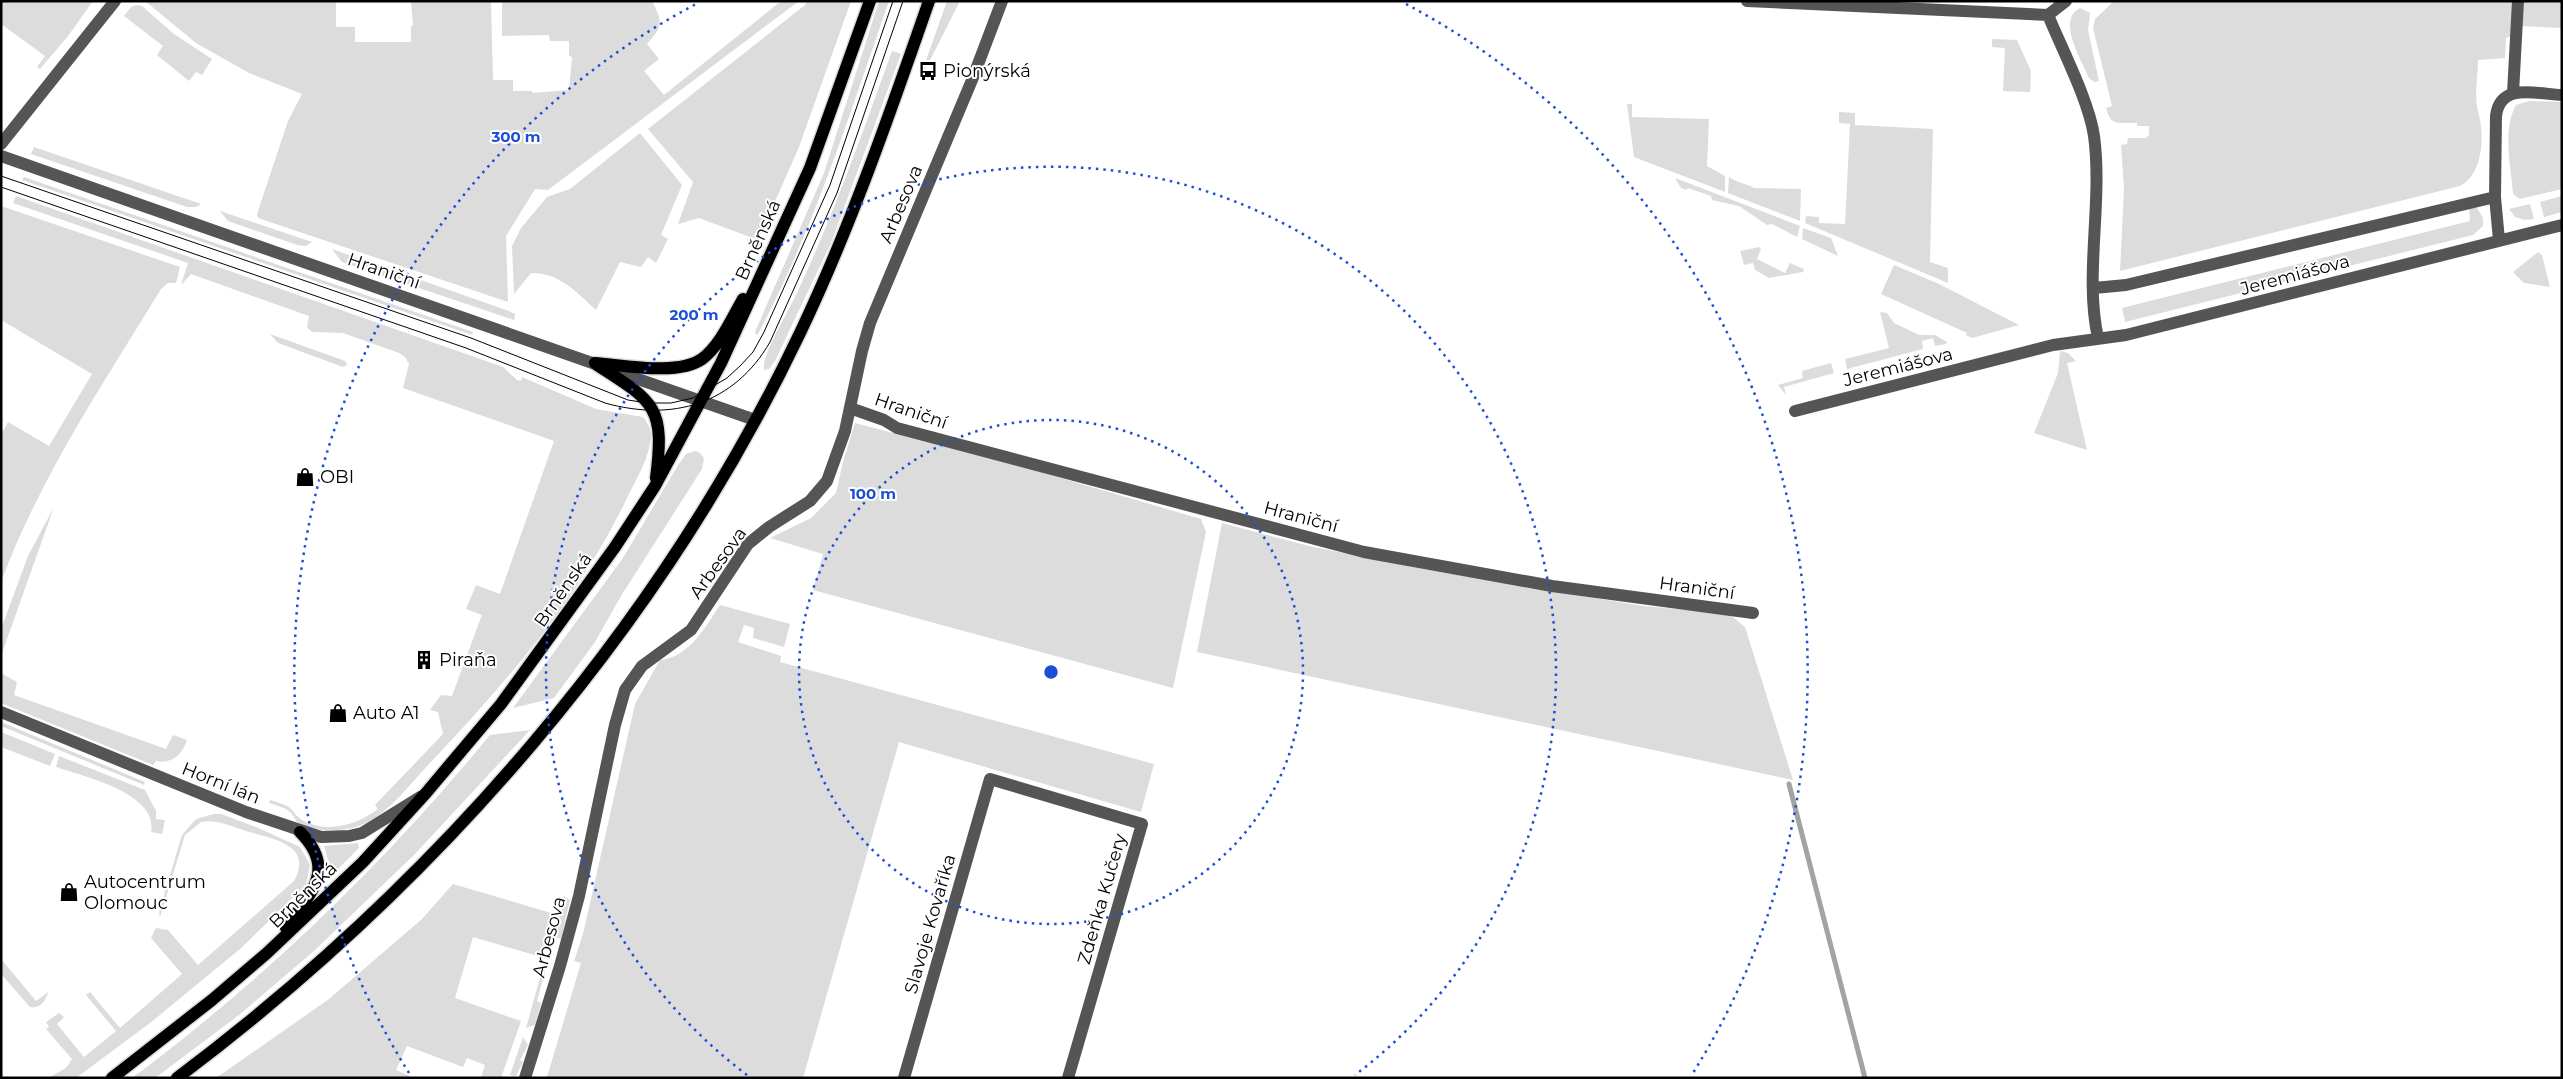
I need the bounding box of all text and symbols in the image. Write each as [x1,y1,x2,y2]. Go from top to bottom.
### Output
bus stop icon: Pionýrská [917,60,939,82]
place label: Pionýrská [943,60,1031,82]
text: 300 m [490,127,541,146]
street label: Arbesova [875,162,927,246]
street label: Brněnská [730,196,786,284]
street label: Hraniční [345,248,425,294]
street label: Jeremiášova [2237,250,2352,300]
text: 200 m [669,305,719,324]
street label: Jeremiášova [1840,343,1955,391]
street label: Hraniční [872,388,952,434]
shop icon: OBI [294,466,316,488]
place label: OBI [320,466,354,488]
text: 100 m [850,484,896,503]
street label: Hraniční [1261,497,1342,538]
street label: Arbesova [685,523,751,603]
street label: Brněnská [529,549,597,631]
street label: Hraniční [1658,572,1737,604]
building icon: Piraňa [413,649,435,671]
place label: Piraňa [439,649,497,671]
centre of rings [1042,663,1060,681]
shop icon: Auto A1 [327,702,349,724]
place label: Auto A1 [353,702,419,724]
street label: Horní lán [179,757,263,809]
street label: Zdeňka Kučery [1073,831,1131,967]
street label: Slavoje Kovaříka [900,852,960,996]
street label: Brněnská [264,857,342,933]
place label: Autocentrum Olomouc [84,871,206,914]
shop icon: Autocentrum Olomouc [58,881,80,903]
street label: Arbesova [528,894,570,980]

